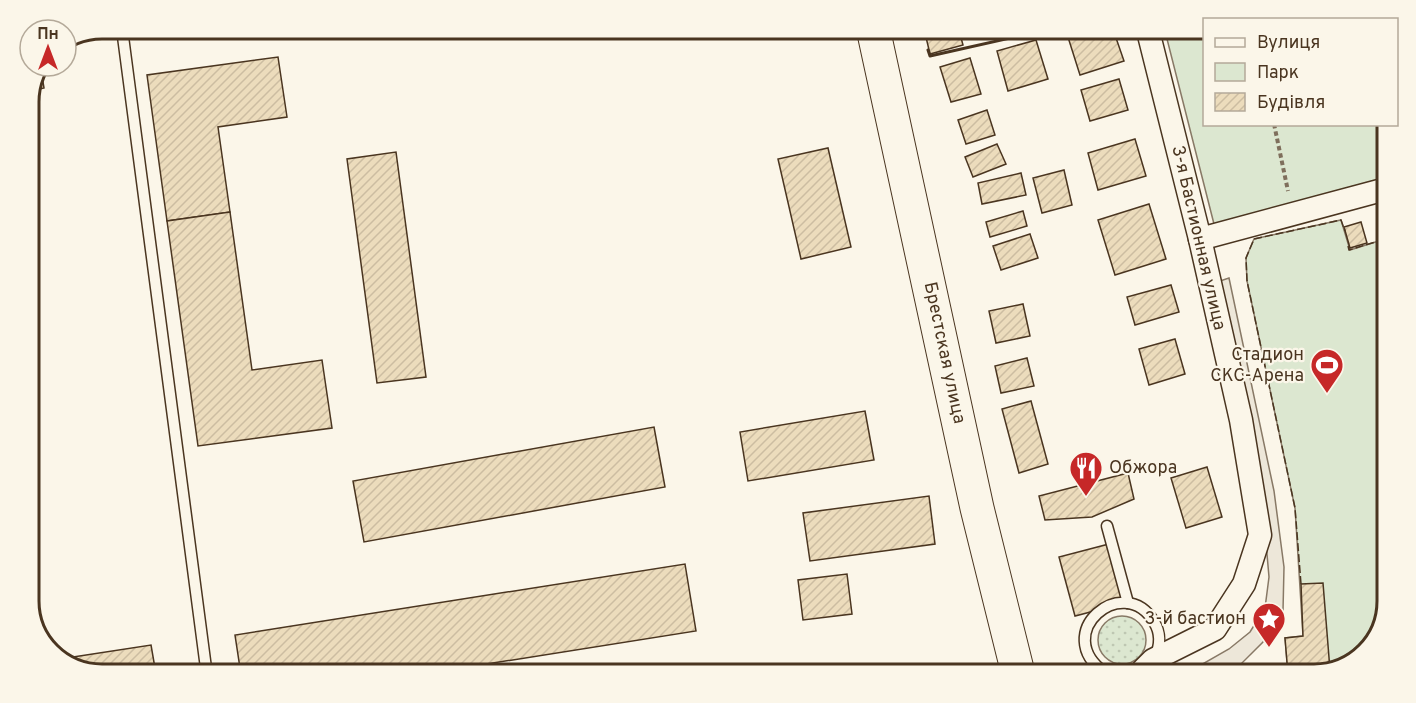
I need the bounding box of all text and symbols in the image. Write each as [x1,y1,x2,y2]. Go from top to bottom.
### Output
north arrow [18,18,78,78]
legend [1203,18,1398,126]
text: Пн [37,25,59,45]
text: Вулиця [1257,32,1320,55]
text: Парк [1257,62,1299,85]
text: Будівля [1257,92,1325,115]
street label: 3-я Бастионная улица [1166,143,1230,333]
street label: Брестская улица [918,280,970,426]
place label: Стадион СКС-Арена [1210,344,1304,388]
sports icon: Стадион СКС-Арена [1309,347,1345,394]
restaurant icon: Обжора [1068,450,1104,497]
place label: Обжора [1109,457,1177,480]
place icon: 3-й бастион [1251,601,1287,648]
place label: 3-й бастион [1145,608,1246,631]

